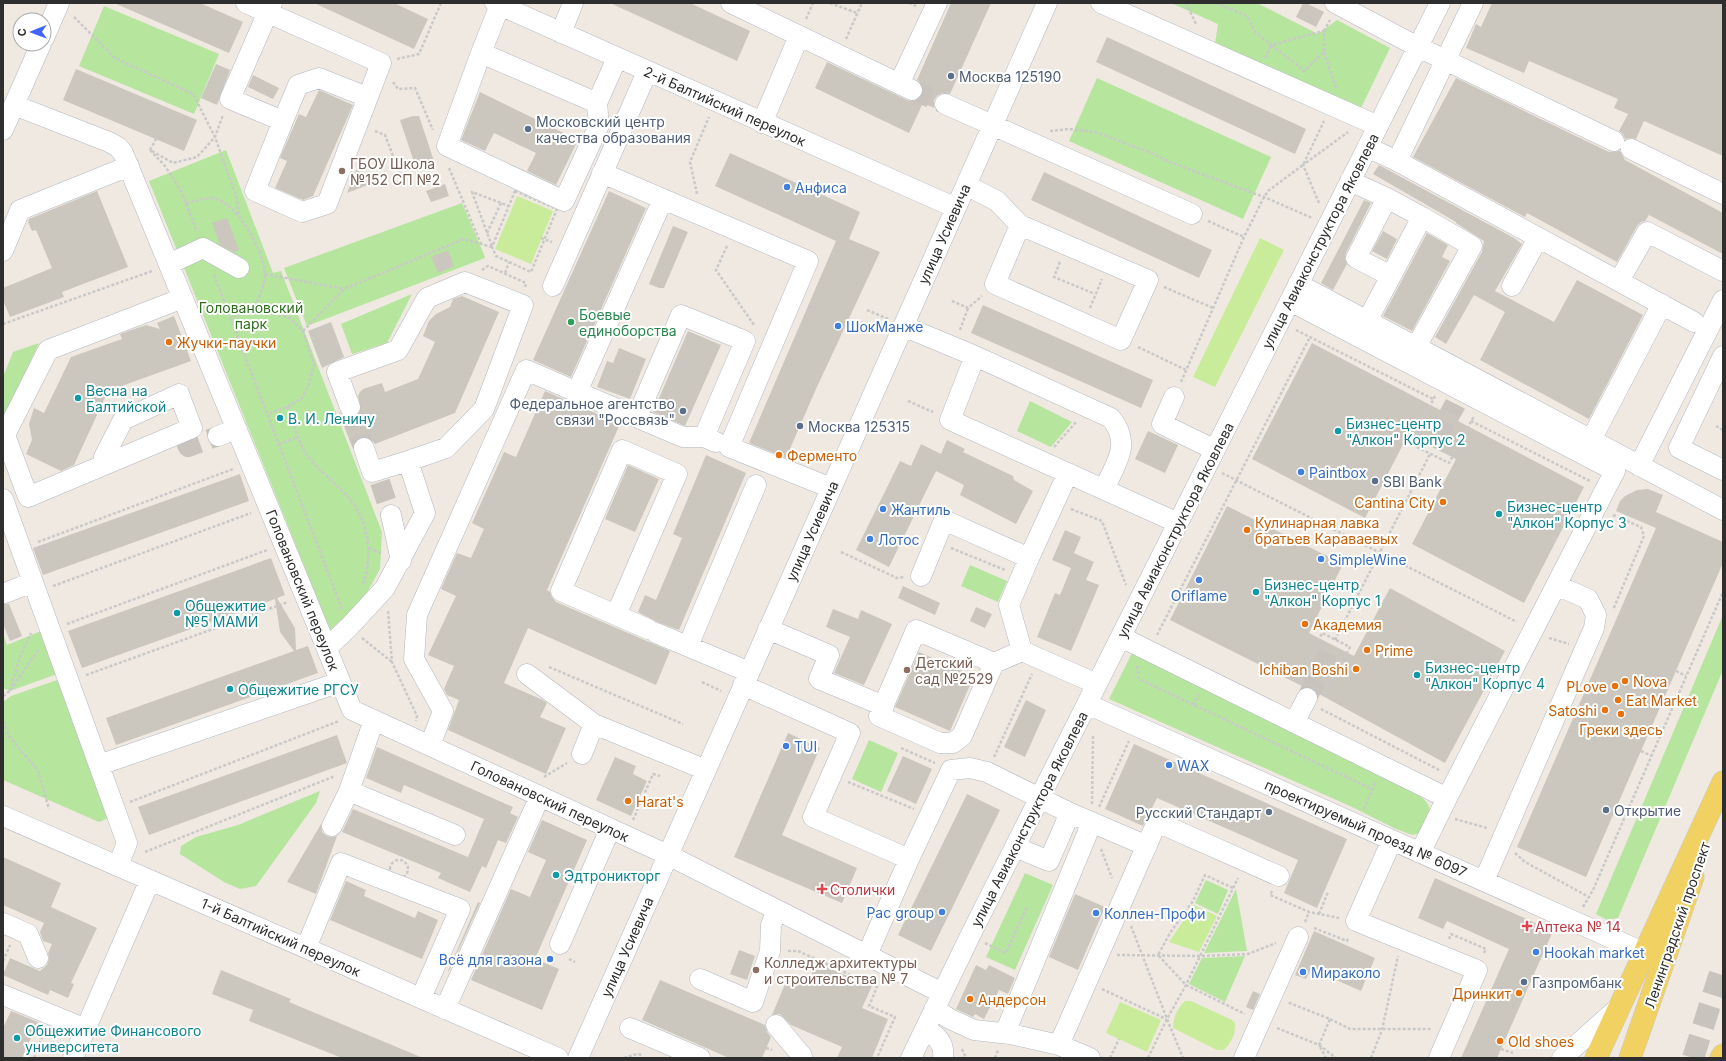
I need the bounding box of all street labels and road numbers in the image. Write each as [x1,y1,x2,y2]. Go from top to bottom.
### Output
street label: 2-й Балтийский переулок [641,63,809,150]
street label: улица Авиаконструктора Яковлева [1258,130,1382,352]
street label: улица Усиевича [914,181,974,287]
street label: улица Авиаконструктора Яковлева [1113,419,1237,641]
street label: улица Усиевича [782,478,842,584]
street label: Головановский переулок [263,507,343,673]
street label: улица Авиаконструктора Яковлева [967,708,1091,930]
street label: Головановский переулок [468,757,632,845]
street label: проектируемый проезд № 6097 [1262,776,1470,880]
street label: Ленинградский проспект [1640,839,1714,1010]
street label: 1-й Балтийский переулок [199,894,364,980]
street label: улица Усиевича [597,894,657,1000]

